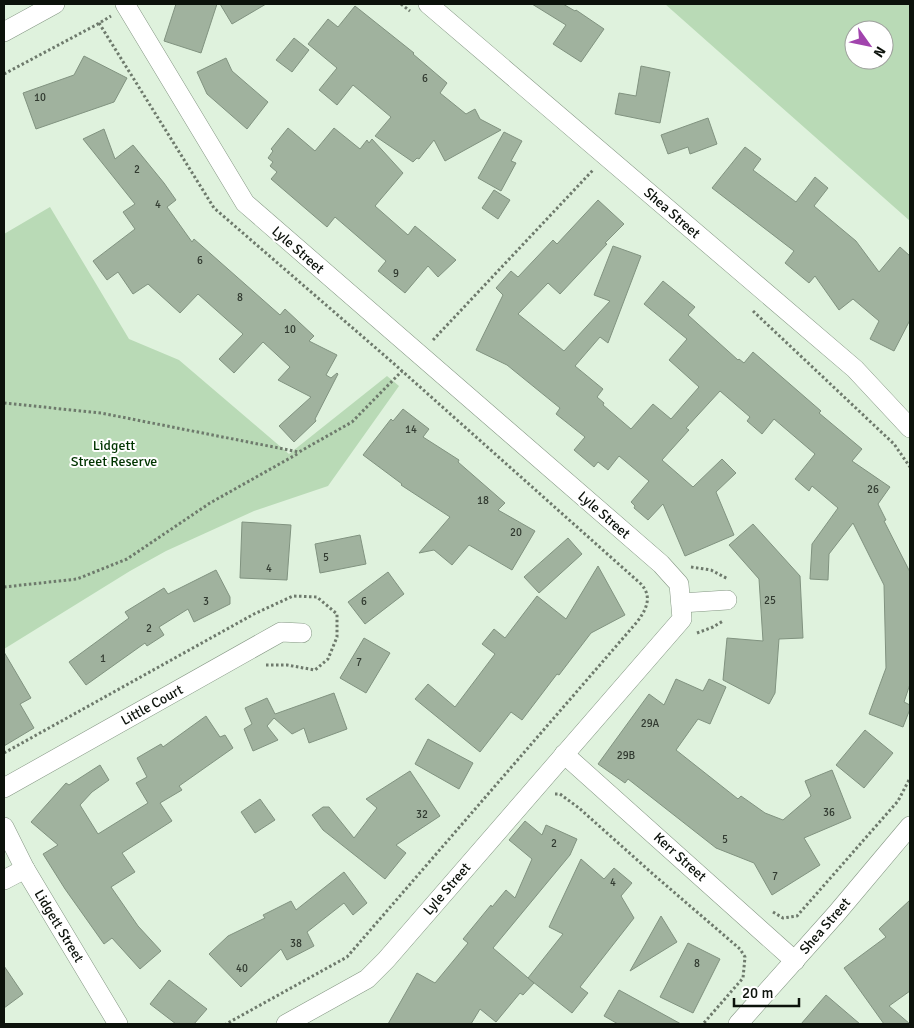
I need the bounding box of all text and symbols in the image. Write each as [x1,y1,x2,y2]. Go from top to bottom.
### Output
north arrow [844,20,894,70]
text: N [870,43,889,61]
house number: 6 [422,72,428,85]
house number: 10 [34,91,46,104]
house number: 2 [134,163,140,176]
street label: Shea Street [640,184,704,242]
house number: 4 [155,198,161,211]
street label: Lyle Street [268,223,328,277]
house number: 6 [197,254,203,267]
house number: 9 [393,267,399,280]
house number: 8 [237,291,243,304]
house number: 10 [284,323,296,336]
house number: 14 [405,423,417,436]
park label: Lidgett Street Reserve [71,437,157,470]
house number: 26 [867,483,879,496]
street label: Lyle Street [574,488,634,542]
house number: 18 [477,494,489,507]
house number: 20 [510,526,522,539]
house number: 5 [323,551,329,564]
house number: 4 [266,562,272,575]
house number: 25 [764,594,776,607]
house number: 3 [203,595,209,608]
house number: 6 [361,595,367,608]
house number: 2 [146,622,152,635]
house number: 1 [100,652,106,665]
house number: 7 [356,656,362,669]
street label: Little Court [118,681,186,729]
house number: 29A [641,717,660,730]
house number: 29B [617,749,636,762]
house number: 36 [823,806,835,819]
house number: 32 [416,808,428,821]
street label: Kerr Street [650,829,710,885]
house number: 5 [722,833,728,846]
house number: 2 [551,837,557,850]
street label: Lyle Street [420,859,474,919]
house number: 7 [772,870,778,883]
house number: 4 [610,876,616,889]
street label: Lidgett Street [31,886,87,966]
street label: Shea Street [796,894,854,958]
house number: 38 [290,937,302,950]
house number: 8 [694,957,700,970]
house number: 40 [236,962,248,975]
scale bar [734,976,799,1008]
text: 20 m [742,984,773,1002]

